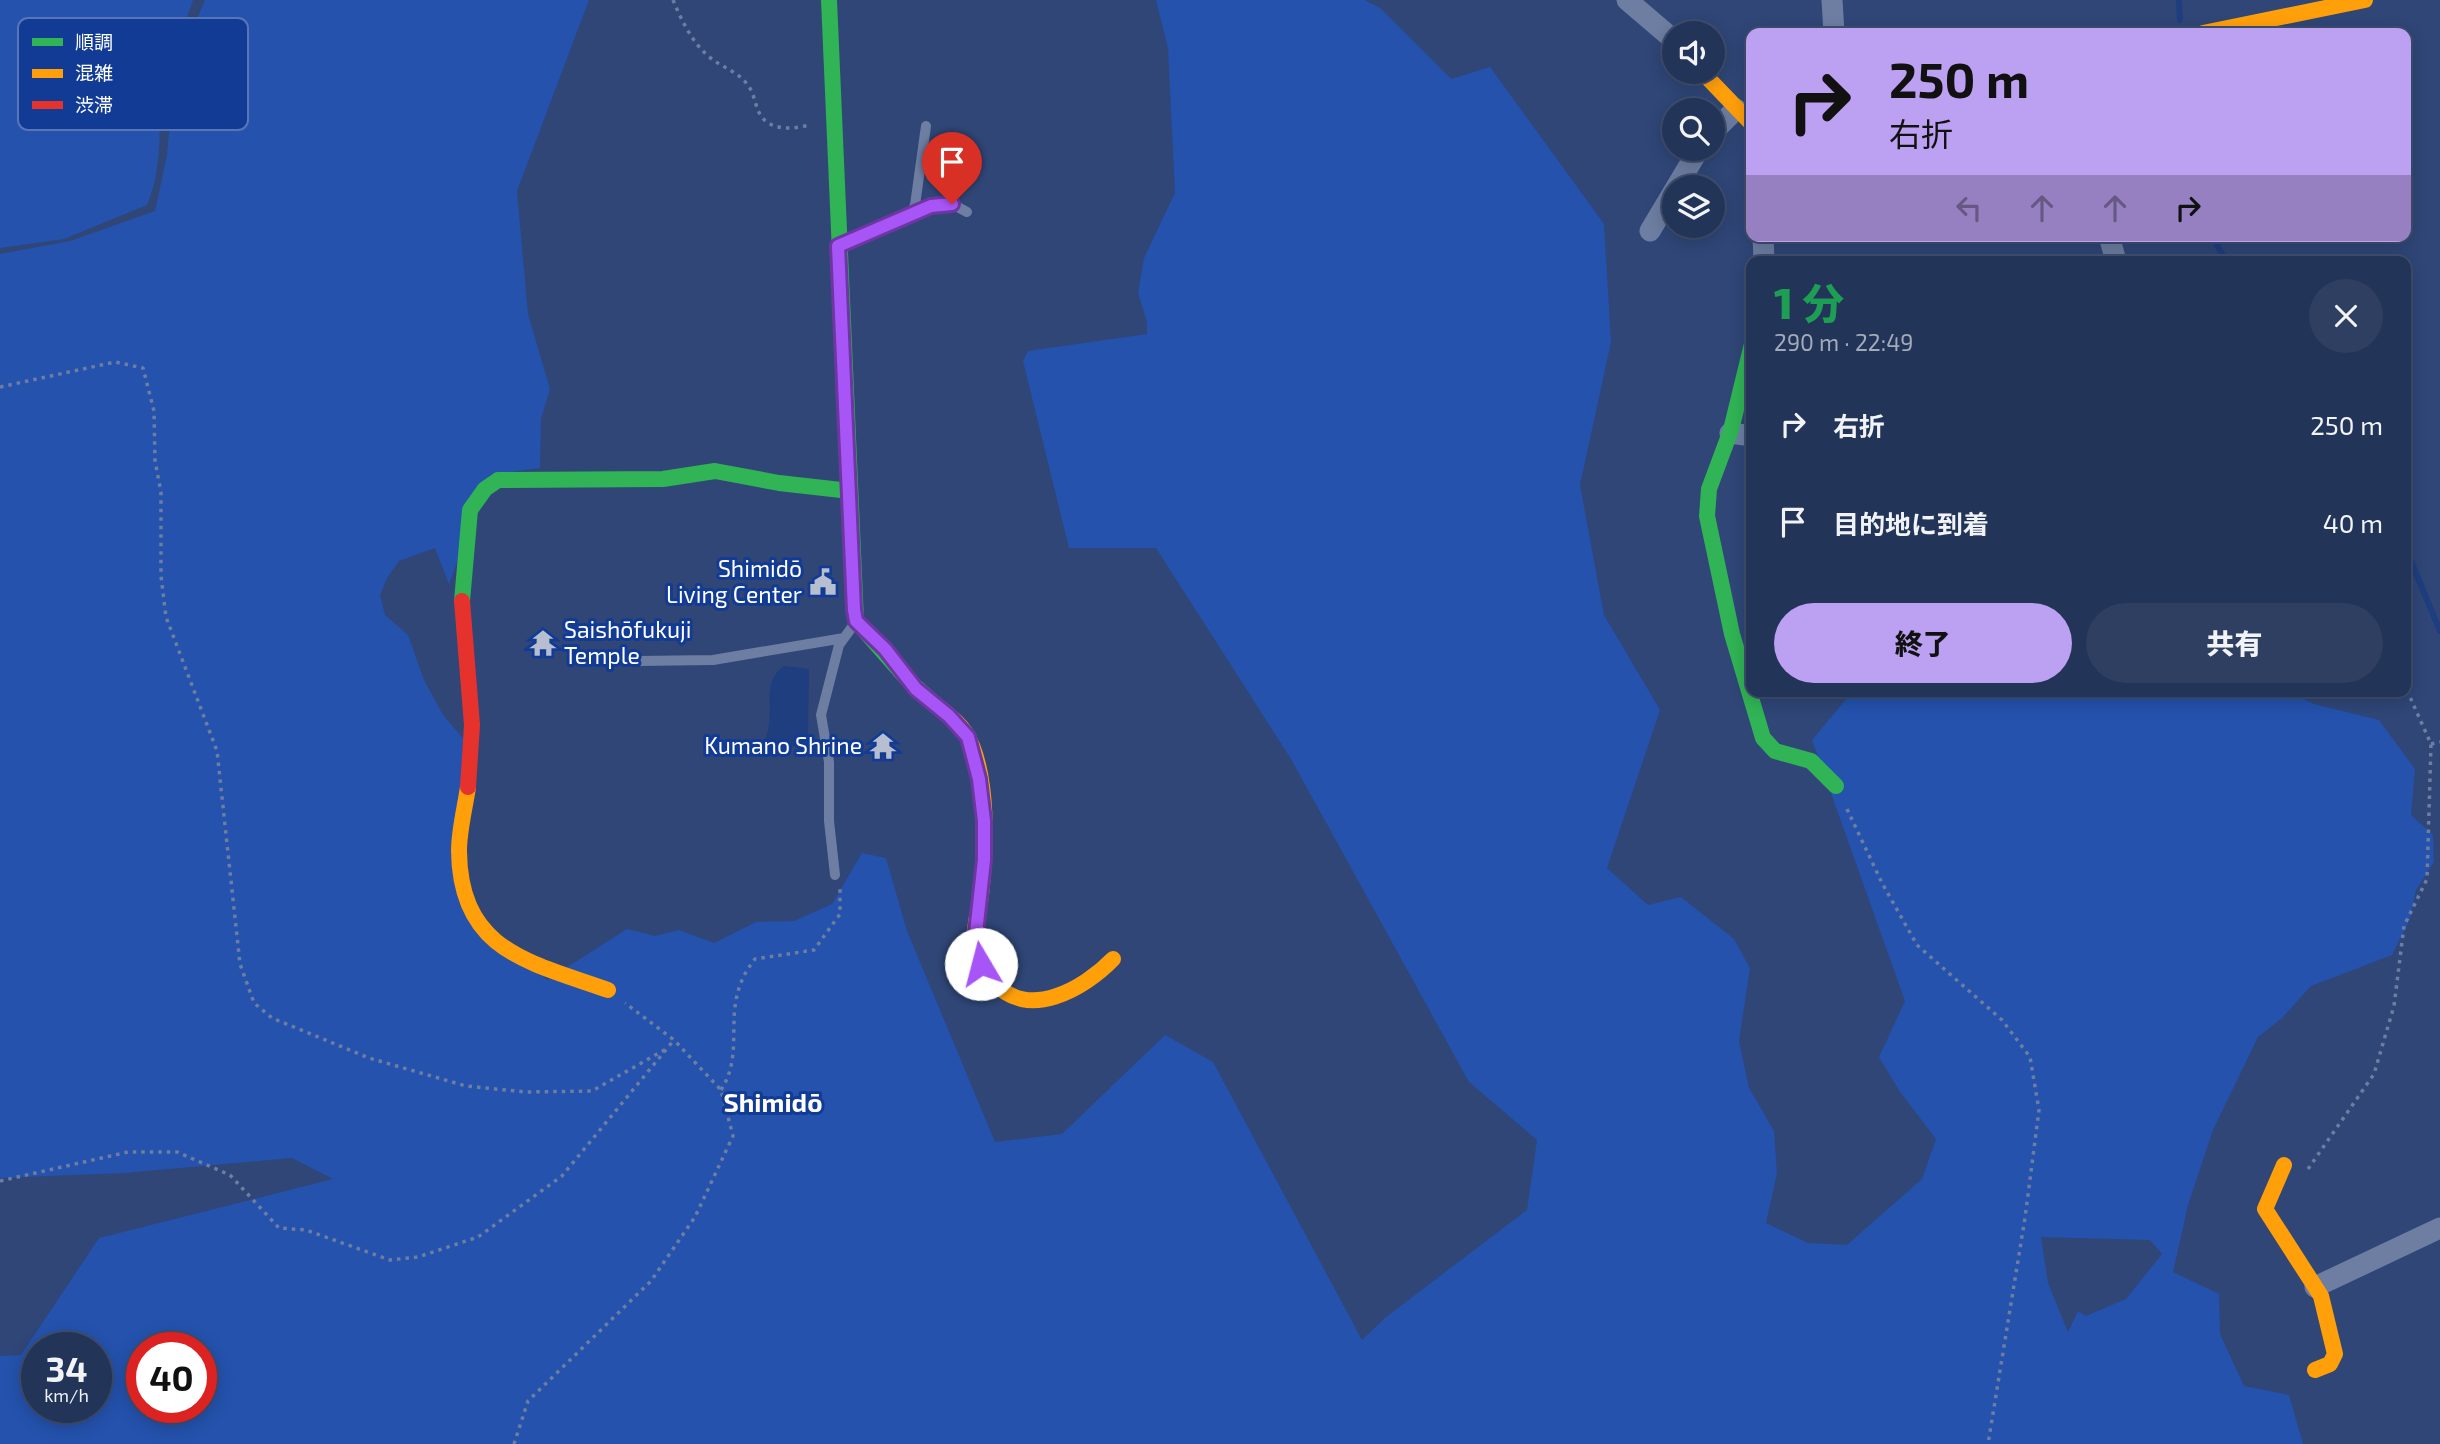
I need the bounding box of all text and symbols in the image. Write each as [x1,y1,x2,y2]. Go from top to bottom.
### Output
legend [18,18,248,130]
map controls [1662,21,1725,238]
button: sound [1662,21,1725,84]
text: 順調 [75,30,113,53]
text: 250 m [1889,49,2029,108]
icon: right [1774,56,1865,147]
text: 混雑 [75,61,113,84]
text: 渋滞 [75,93,113,116]
button: search [1662,98,1725,161]
text: 右折 [1889,114,1953,152]
pin [922,132,982,204]
icon: arrive [933,143,971,181]
button: layers [1662,175,1725,238]
icon: left [1950,189,1988,227]
icon: ahead [2023,189,2061,227]
icon: ahead [2096,189,2134,227]
icon: right [2169,189,2207,227]
text: 1 分 [1774,277,1844,327]
button: close [2309,279,2383,353]
text: 290 m · 22:49 [1774,328,1914,356]
icon: right [1774,405,1812,443]
text: 250 m [2310,409,2383,440]
text: 右折 [1833,410,1885,441]
icon: arrive [1774,503,1812,541]
text: 40 m [2323,507,2383,538]
text: 目的地に到着 [1833,508,1989,539]
place label: Shimidō Living Center [666,554,802,608]
public building icon: Shimidō Living Center [808,567,838,597]
button: 終了 [1774,603,2072,683]
button: 共有 [2086,603,2383,683]
place label: Saishōfukuji Temple [564,615,691,669]
temple icon: Saishōfukuji Temple [528,628,558,658]
place label: Kumano Shrine [704,731,862,759]
temple icon: Kumano Shrine [868,731,898,761]
position arrow [944,927,1018,1001]
district label: Shimidō [724,1086,822,1117]
speed limit sign: 40 [126,1332,217,1423]
text: 34 [45,1347,88,1389]
text: km/h [44,1384,89,1406]

